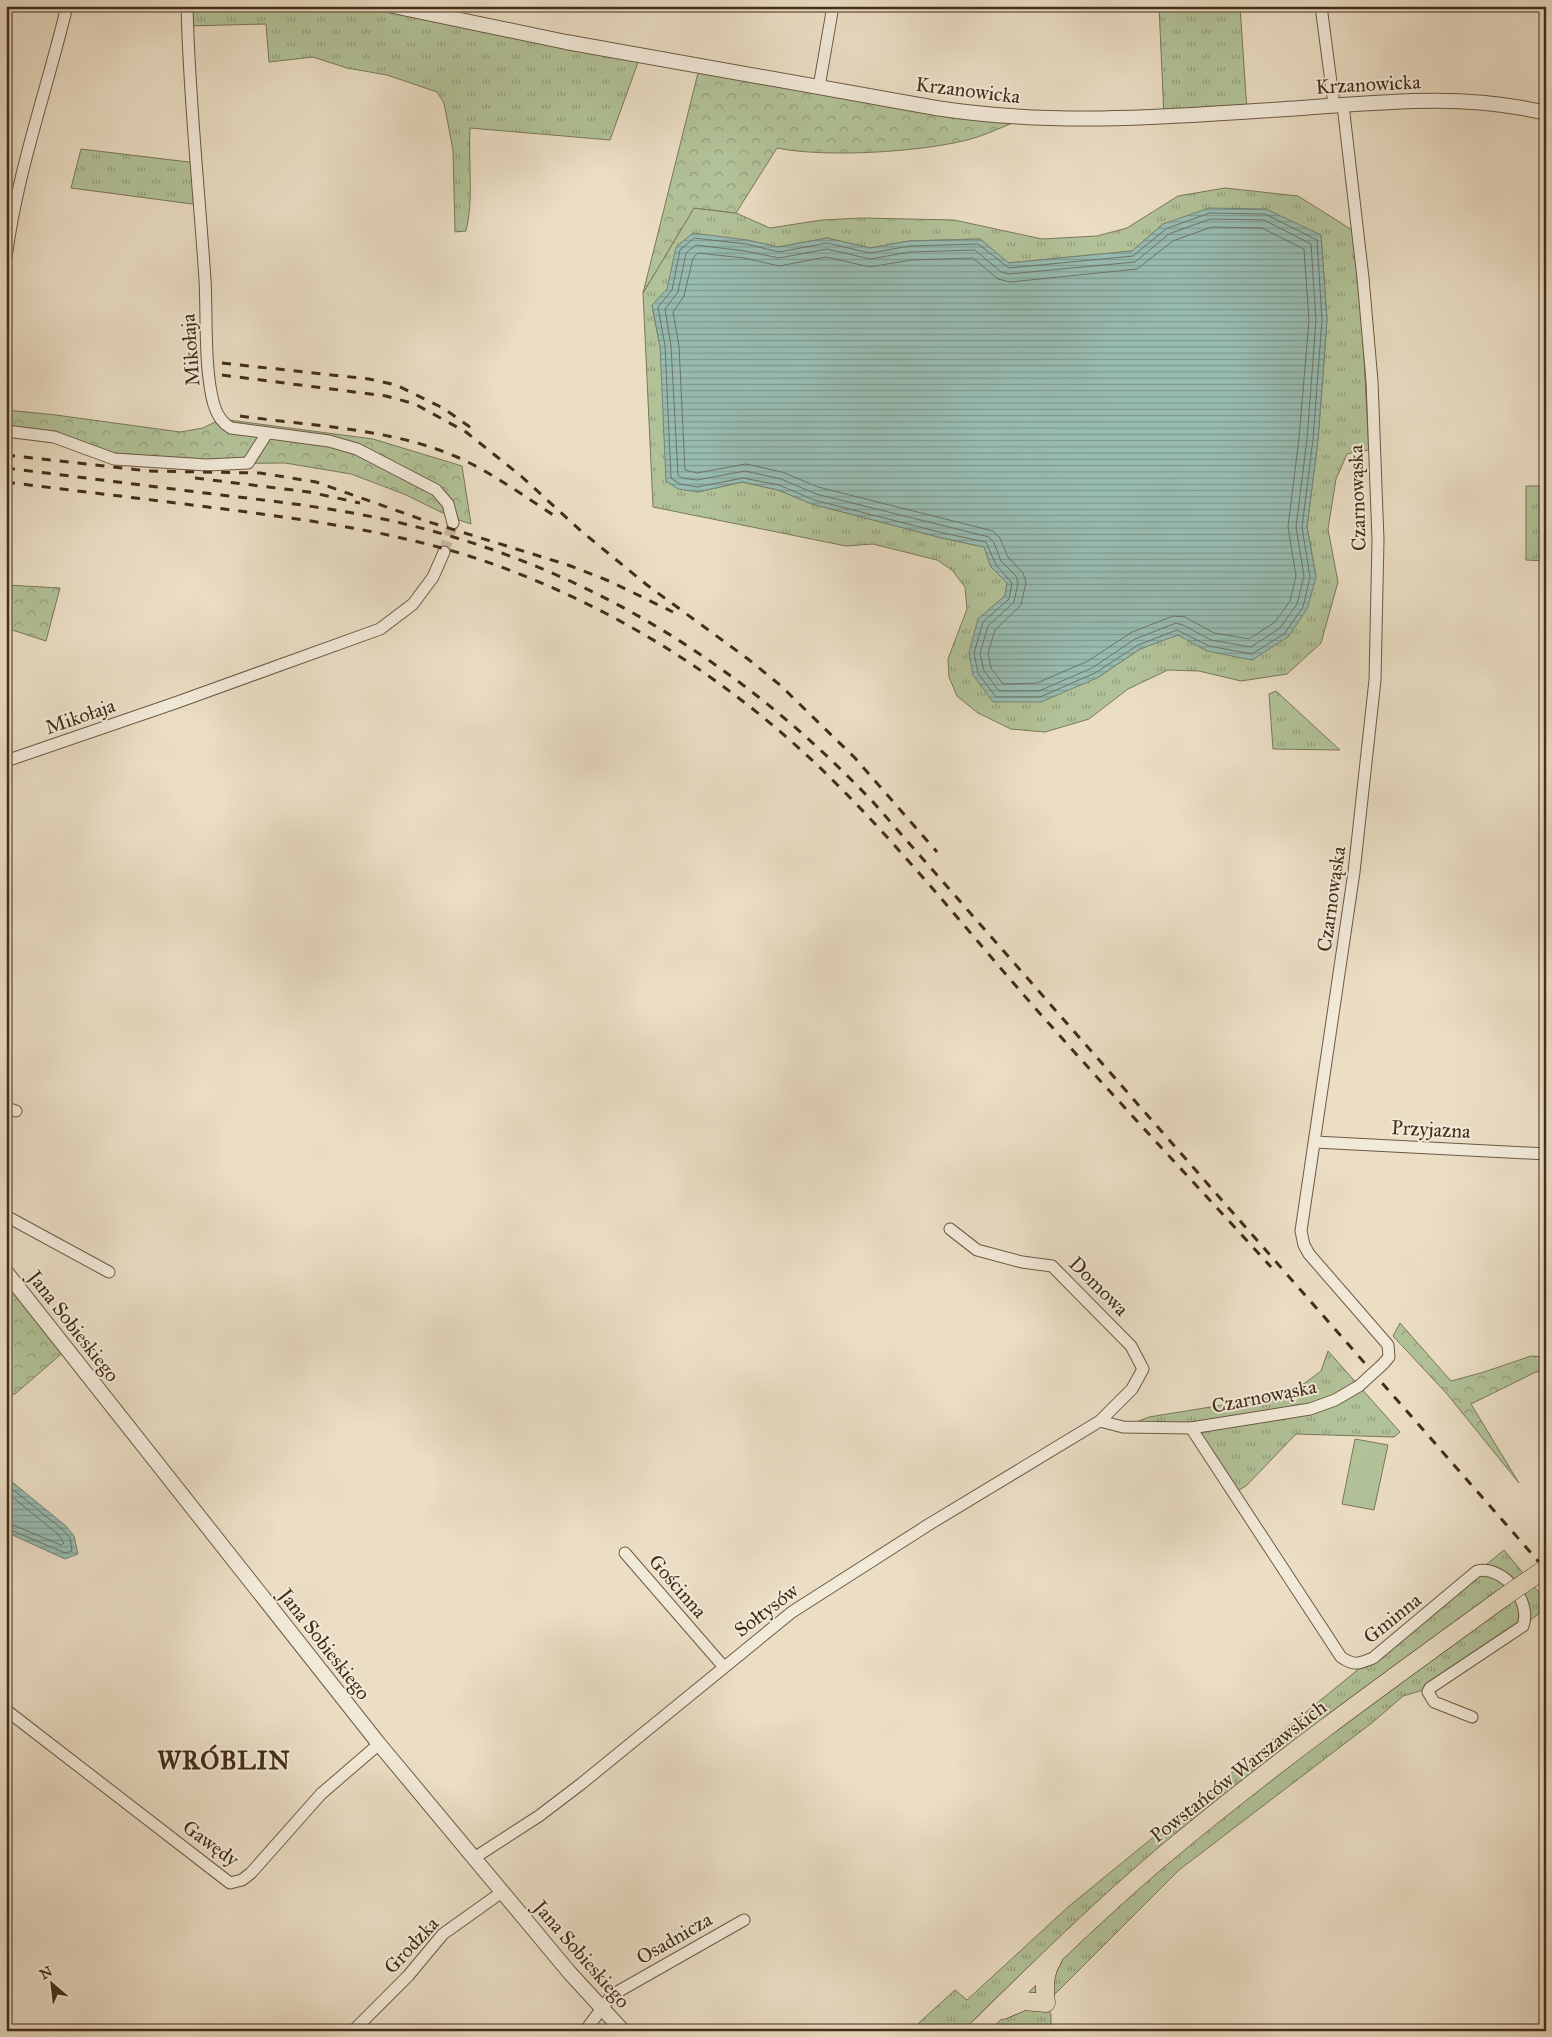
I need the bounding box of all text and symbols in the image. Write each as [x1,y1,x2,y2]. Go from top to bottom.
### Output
street label: Krzanowicka [1315,69,1422,99]
street label: Krzanowicka [914,72,1022,108]
street label: Mikołaja [175,312,204,387]
street label: Czarnowąska [1343,444,1371,552]
street label: Mikołaja [42,693,119,739]
street label: Czarnowąska [1312,844,1350,953]
street label: Przyjazna [1391,1115,1472,1143]
street label: Domowa [1064,1251,1134,1321]
street label: Jana Sobieskiego [21,1264,125,1387]
street label: Czarnowąska [1210,1374,1319,1418]
street label: Gościnna [644,1549,712,1623]
street label: Sołtysów [729,1578,803,1642]
street label: Jana Sobieskiego [272,1582,376,1705]
street label: Gminna [1358,1587,1426,1648]
street label: Powstańców Warszawskich [1145,1695,1331,1847]
district label: WRÓBLIN [157,1744,291,1776]
street label: Gawędy [178,1815,244,1872]
street label: Jana Sobieskiego [527,1894,635,2013]
street label: Osadnicza [632,1906,717,1969]
street label: Grodzka [379,1911,444,1979]
north arrow [28,1960,78,2010]
text: N [37,1963,55,1983]

